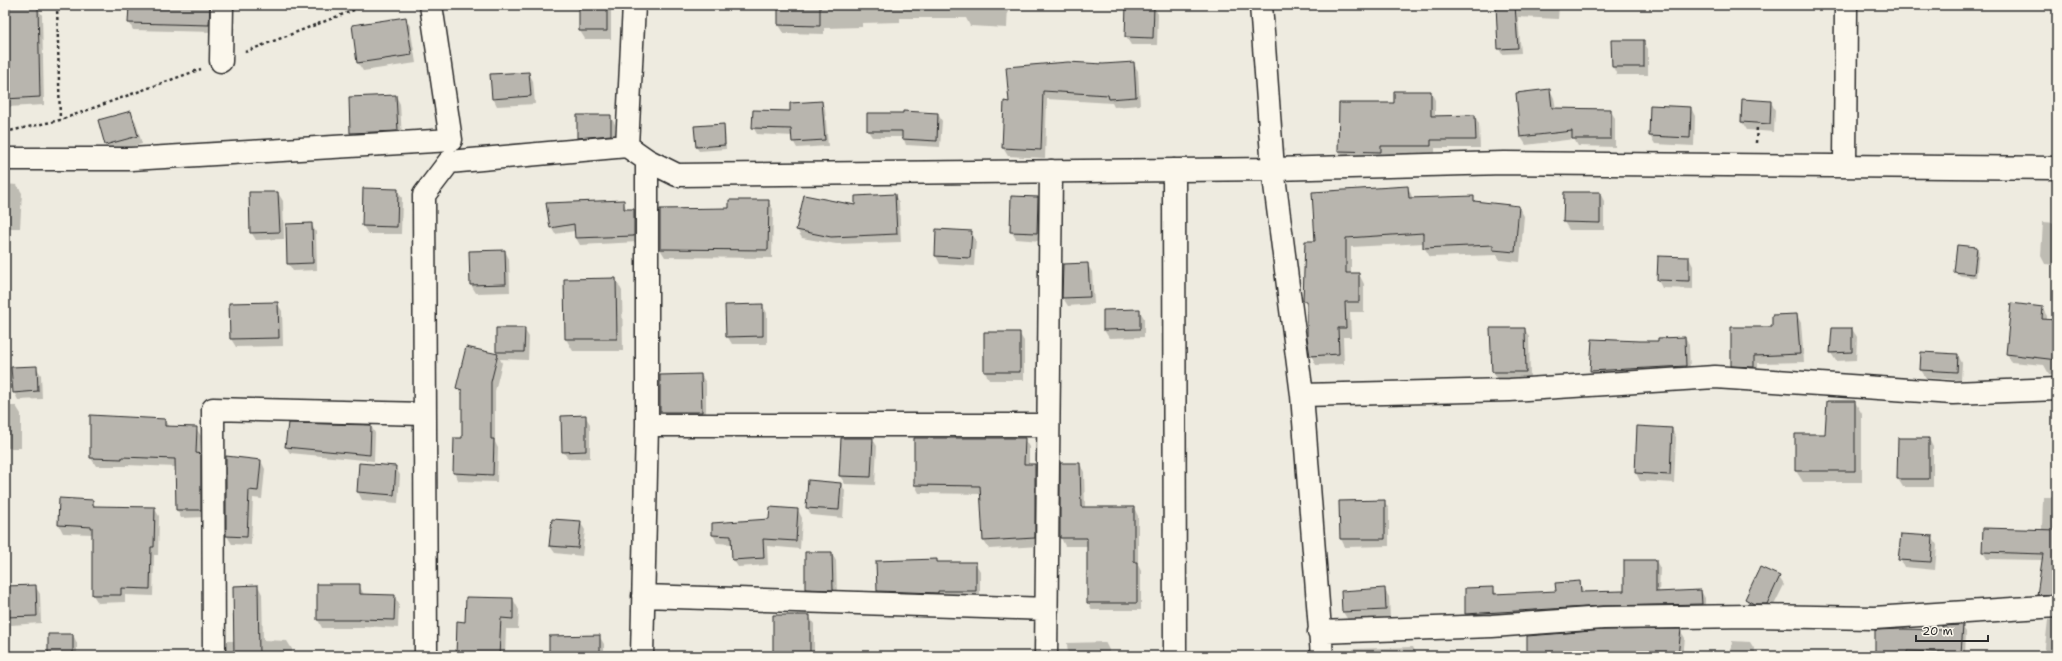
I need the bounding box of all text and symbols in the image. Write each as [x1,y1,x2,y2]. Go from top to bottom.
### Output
scale bar [1916,617,1988,643]
text: 20 m [1922,623,1953,639]

